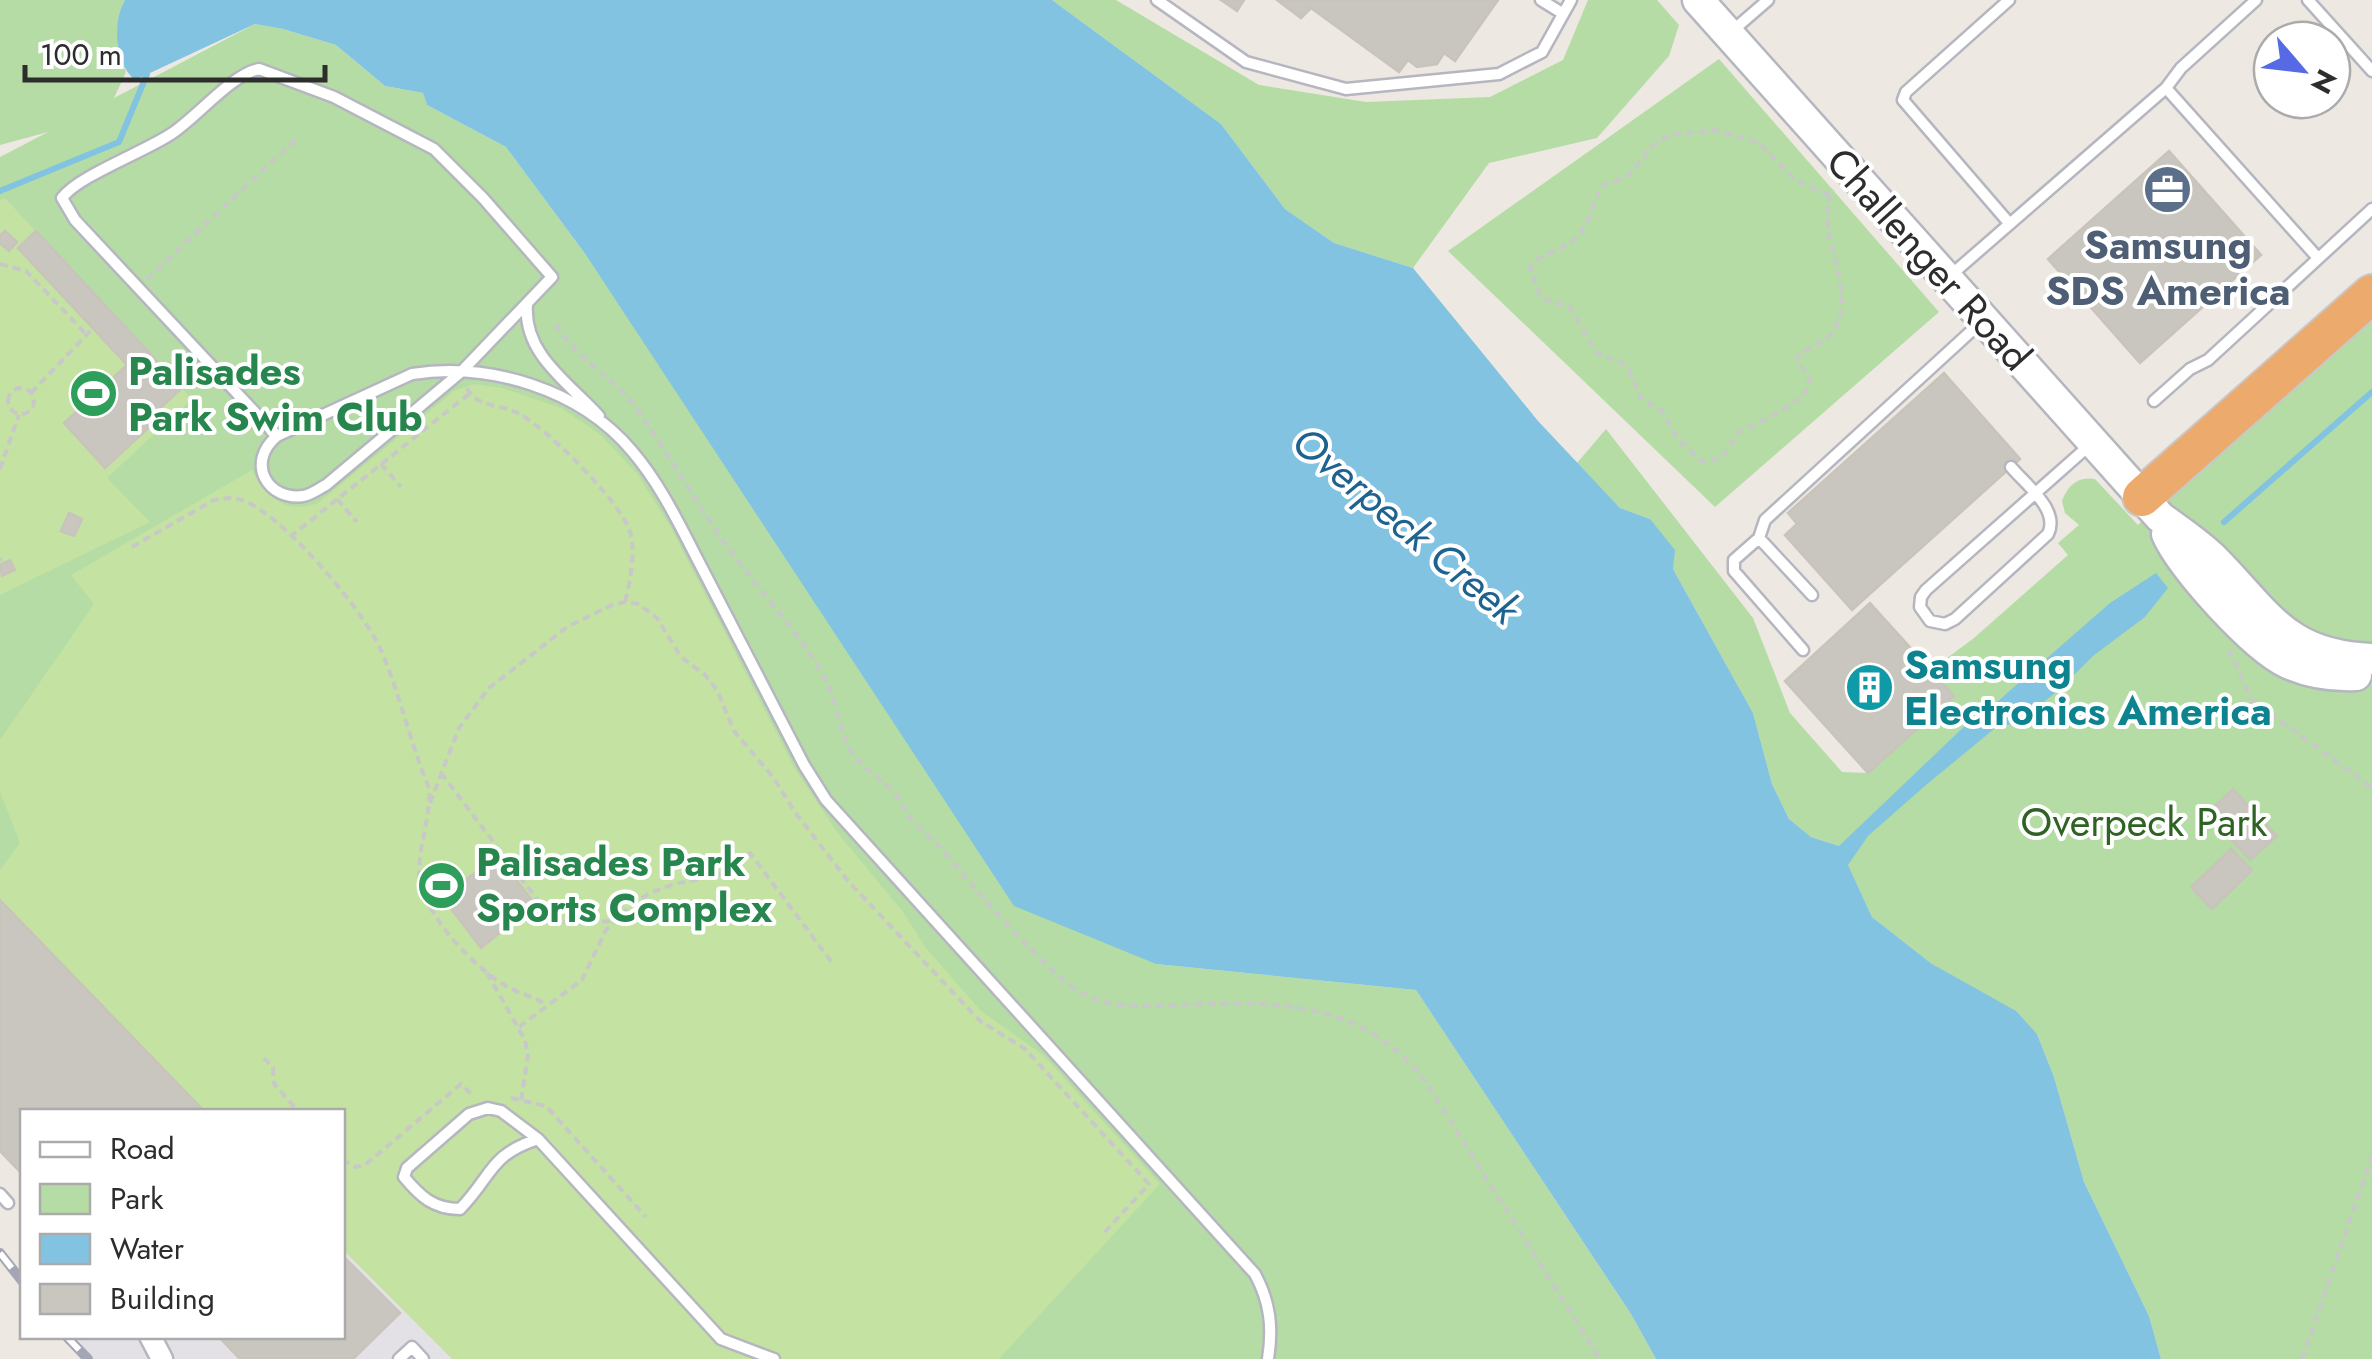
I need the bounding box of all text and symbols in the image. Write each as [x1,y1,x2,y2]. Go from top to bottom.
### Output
scale bar [25,20,325,82]
north arrow [2252,20,2352,120]
text: 100 m [40,33,122,76]
text: N [2300,62,2347,101]
street label: Challenger Road [1813,134,2045,384]
office icon: Samsung SDS America [2142,164,2194,216]
place label: Samsung SDS America [2045,216,2291,320]
place label: Palisades Park Swim Club [128,342,423,446]
sports icon: Palisades Park Swim Club [67,368,119,420]
water label: Overpeck Creek [1279,411,1535,640]
place label: Samsung Electronics America [1904,636,2272,740]
building icon: Samsung Electronics America [1843,662,1895,714]
park label: Overpeck Park [2021,793,2268,851]
place label: Palisades Park Sports Complex [476,833,773,937]
sports icon: Palisades Park Sports Complex [415,859,467,911]
legend [20,1109,345,1339]
text: Road [110,1127,175,1170]
text: Park [110,1177,164,1220]
text: Water [110,1227,185,1270]
text: Building [110,1277,215,1320]

